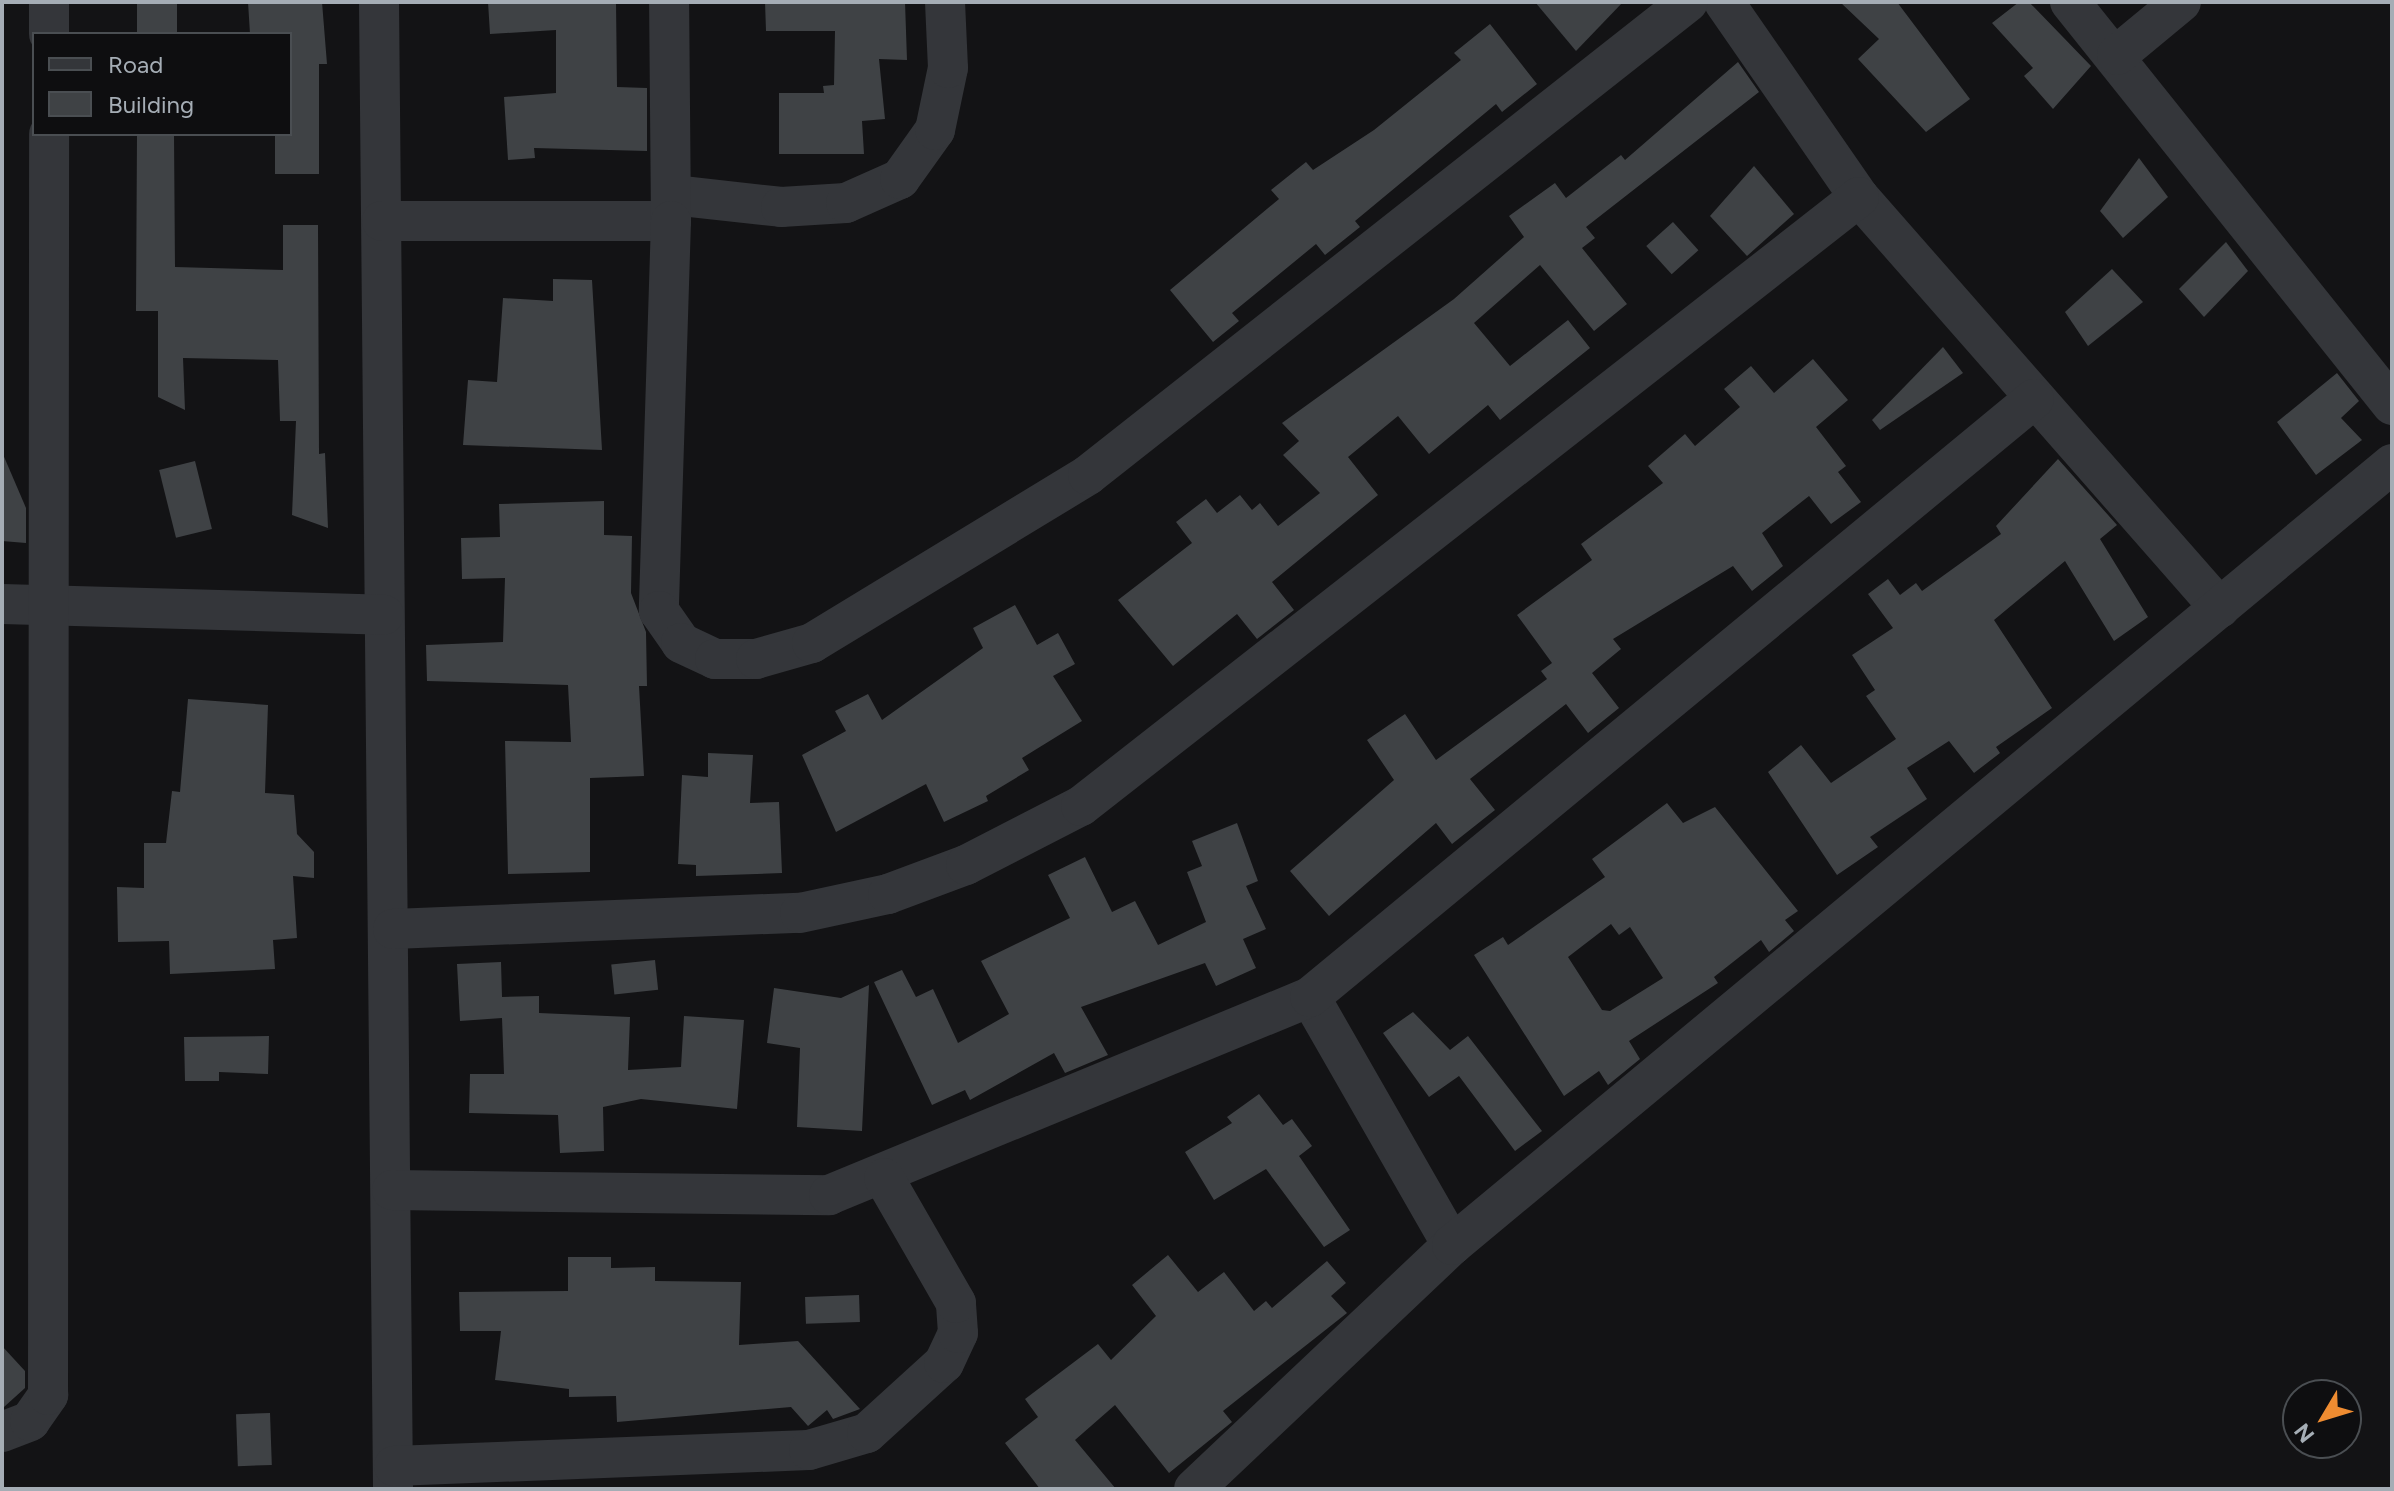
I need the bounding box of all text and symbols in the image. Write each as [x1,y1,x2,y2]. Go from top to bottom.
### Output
legend [32,32,292,136]
text: Road [108,50,163,79]
text: Building [108,90,194,119]
north arrow [2282,1379,2362,1459]
text: N [2288,1418,2320,1448]

